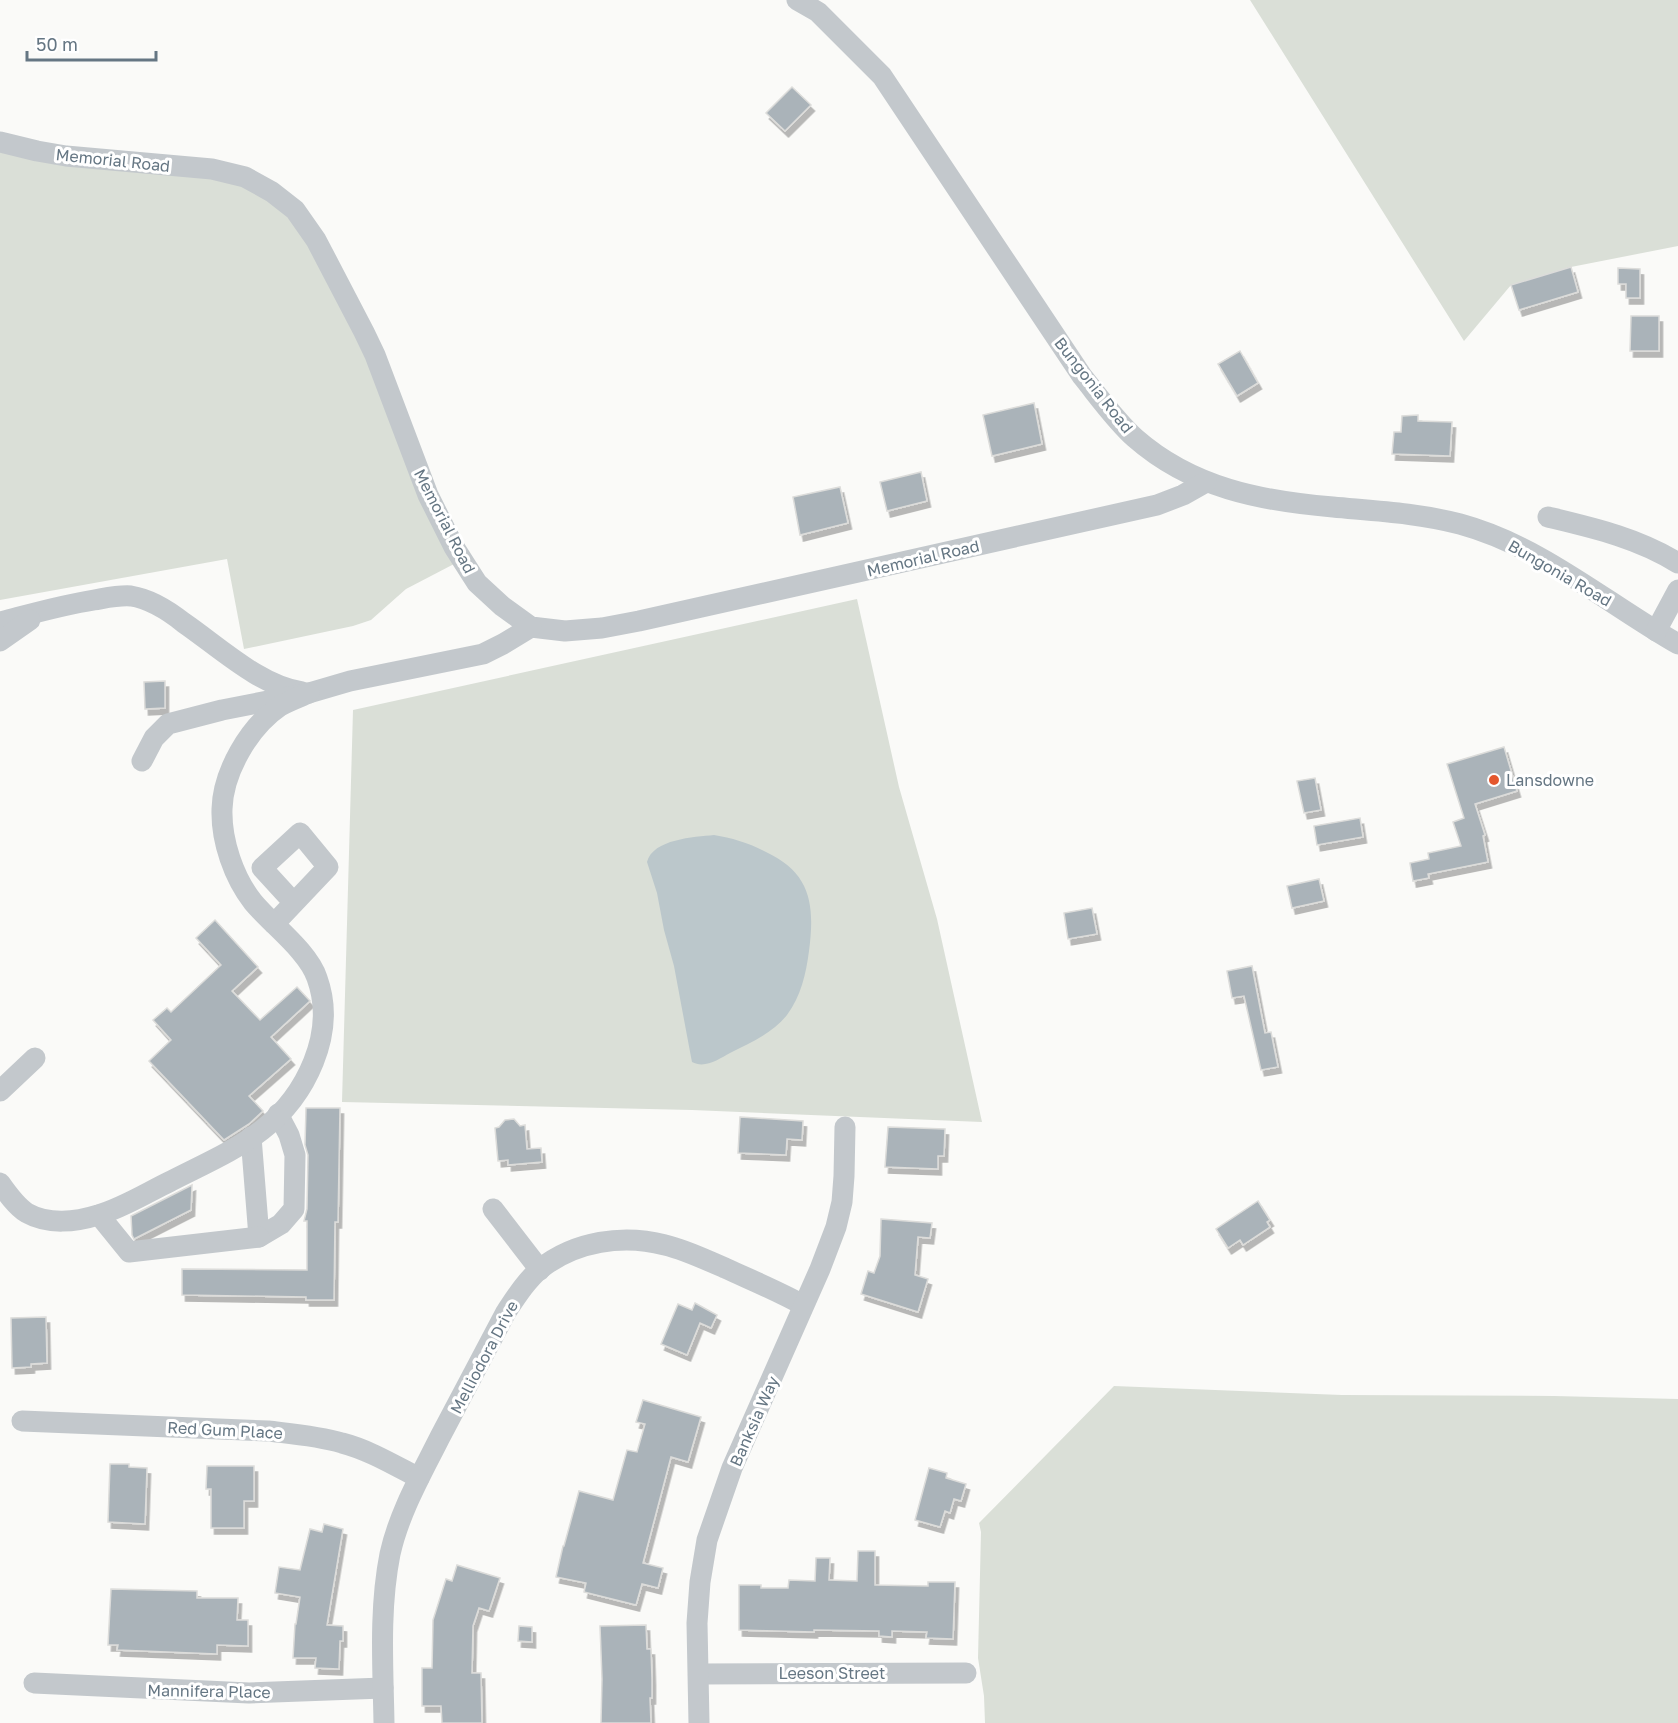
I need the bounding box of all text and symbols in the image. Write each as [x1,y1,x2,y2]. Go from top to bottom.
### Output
scale bar [27,24,156,62]
text: 50 m [36,33,78,55]
street label: Memorial Road [55,144,171,176]
street label: Bungonia Road [1050,333,1138,437]
street label: Memorial Road [410,465,480,577]
street label: Memorial Road [865,535,981,581]
street label: Bungonia Road [1505,535,1615,611]
place label: Lansdowne [1506,770,1594,790]
marker: Lansdowne [1487,773,1501,787]
street label: Melliodora Drive [446,1297,522,1417]
street label: Banksia Way [725,1373,783,1469]
street label: Red Gum Place [167,1417,283,1443]
street label: Leeson Street [779,1663,885,1683]
street label: Mannifera Place [147,1680,271,1702]

